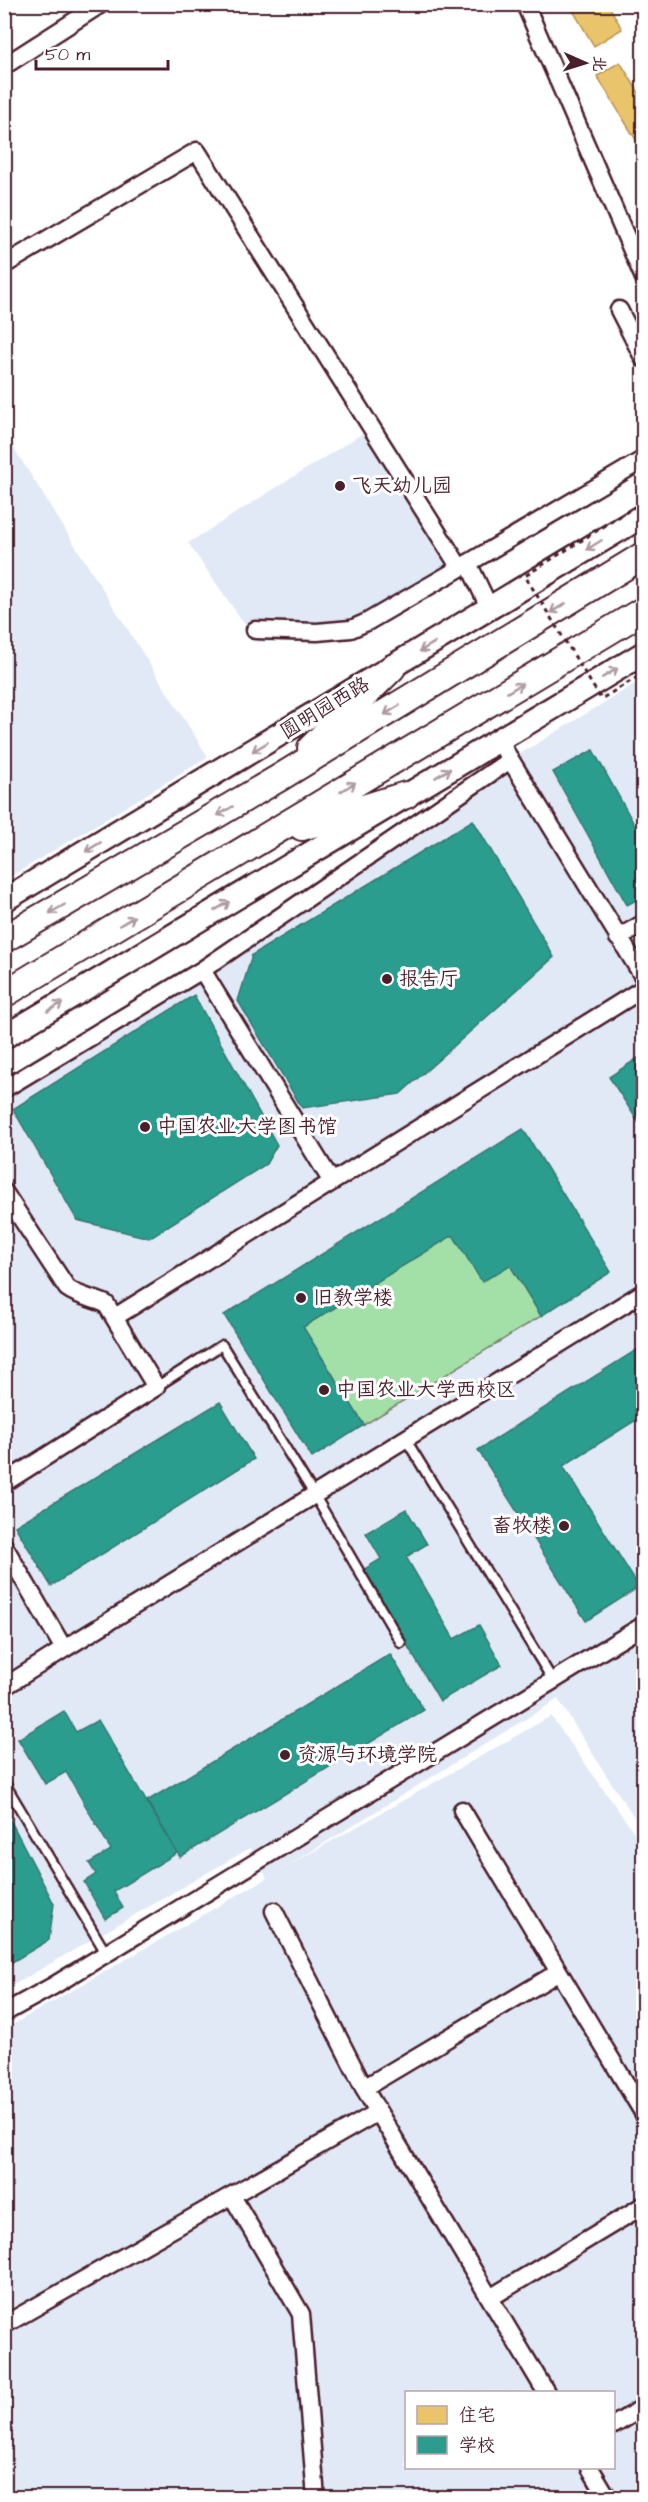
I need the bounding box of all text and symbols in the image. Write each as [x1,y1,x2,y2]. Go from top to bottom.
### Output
scale bar [36,33,168,71]
north arrow [555,33,615,93]
text: 50 m [45,42,90,67]
text: 北 [588,55,610,72]
place label: 飞天幼儿园 [352,472,452,500]
marker: 飞天幼儿园 [333,479,347,493]
one-way arrow [586,540,603,552]
one-way arrow [550,602,567,614]
one-way arrow [419,641,436,653]
one-way arrow [601,667,618,679]
street label: 圆明园西路 [275,670,376,746]
one-way arrow [506,681,523,693]
one-way arrow [384,704,401,716]
one-way arrow [252,742,269,754]
one-way arrow [434,767,451,779]
one-way arrow [339,781,356,794]
one-way arrow [217,805,234,817]
one-way arrow [85,842,102,854]
one-way arrow [213,900,230,912]
one-way arrow [49,904,66,916]
one-way arrow [118,915,135,927]
place label: 报告厅 [399,965,459,993]
marker: 报告厅 [380,972,394,986]
one-way arrow [46,1000,63,1012]
place label: 中国农业大学图书馆 [157,1113,337,1141]
marker: 中国农业大学图书馆 [138,1120,152,1134]
place label: 旧教学楼 [313,1284,393,1312]
marker: 旧教学楼 [294,1291,308,1305]
place label: 中国农业大学西校区 [336,1376,516,1404]
marker: 中国农业大学西校区 [317,1383,331,1397]
place label: 畜牧楼 [492,1512,552,1540]
marker: 畜牧楼 [557,1519,571,1533]
place label: 资源与环境学院 [297,1741,437,1769]
marker: 资源与环境学院 [278,1748,292,1762]
legend [405,2391,615,2469]
text: 住宅 [459,2403,495,2428]
text: 学校 [459,2433,495,2458]

